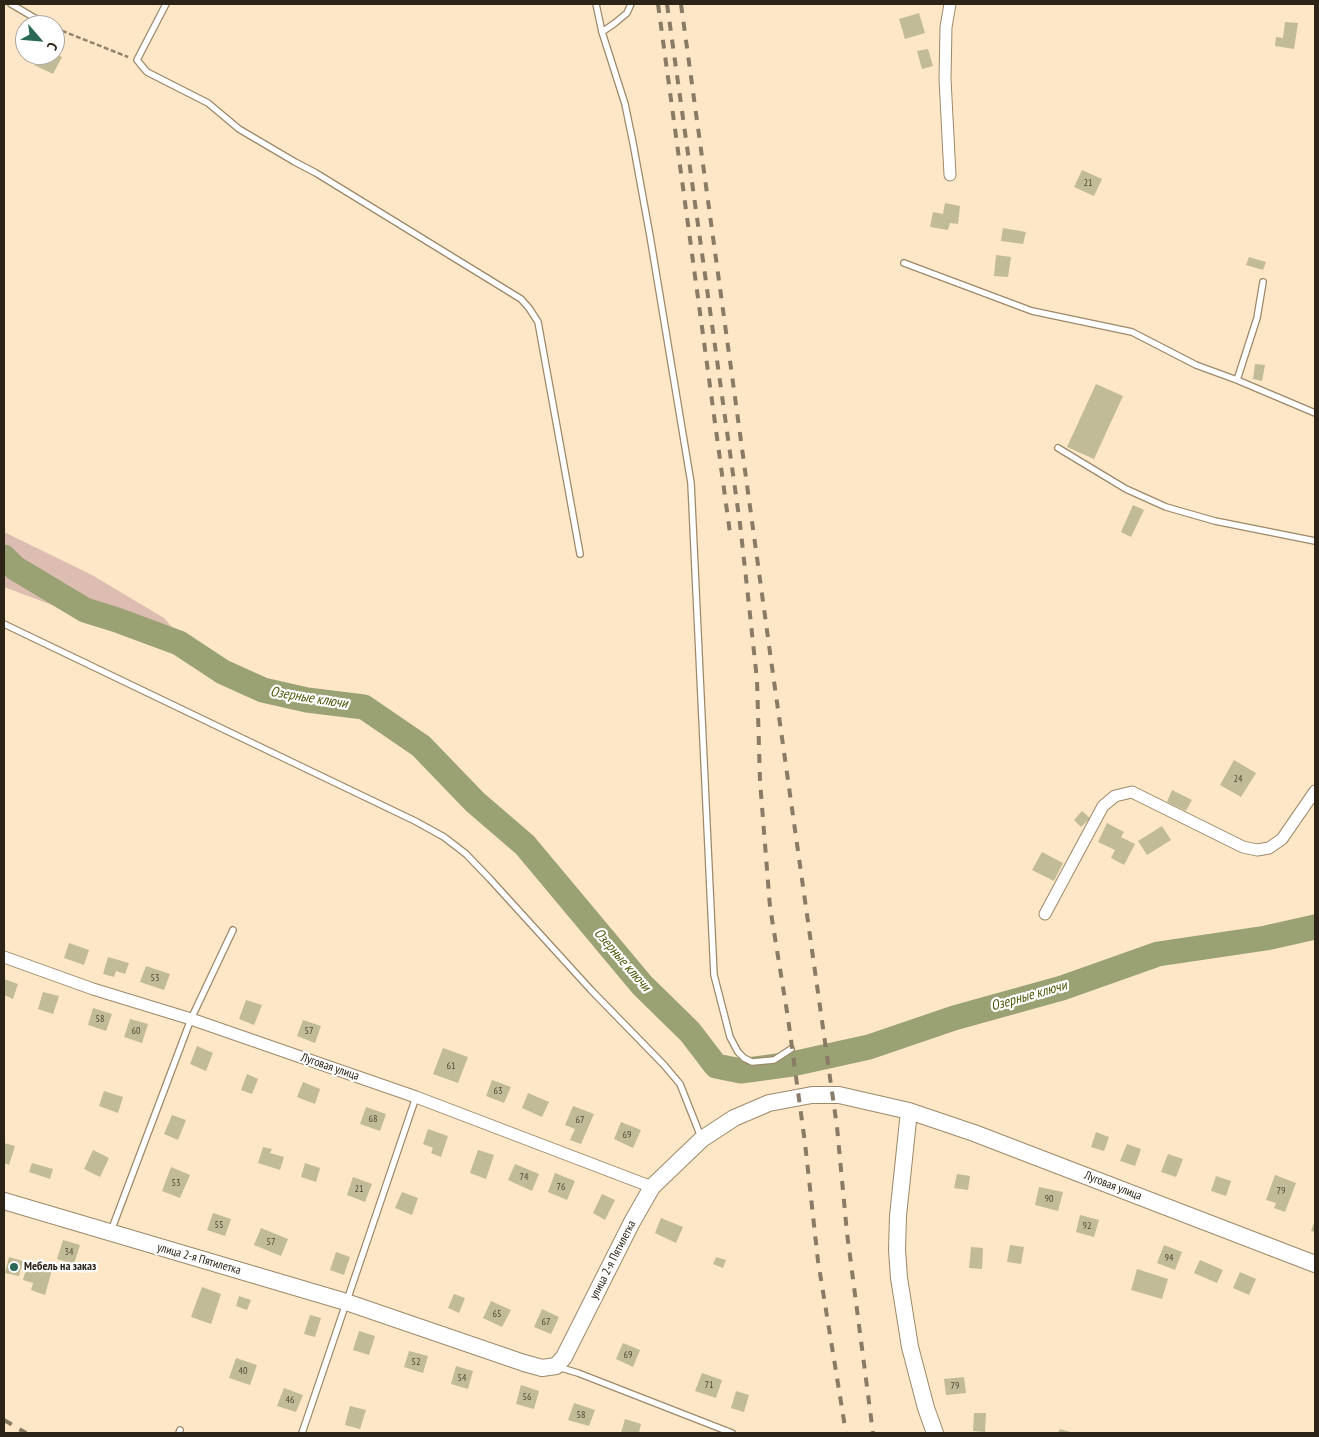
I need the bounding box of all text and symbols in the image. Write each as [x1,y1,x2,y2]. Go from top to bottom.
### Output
north arrow [15,15,65,65]
text: С [43,39,62,53]
house number: 21 [1084,177,1092,189]
water label: Озерные ключи [269,684,349,712]
house number: 24 [1234,773,1242,785]
water label: Озерные ключи [590,925,654,995]
house number: 53 [151,972,159,984]
water label: Озерные ключи [989,977,1069,1015]
house number: 58 [96,1013,104,1025]
house number: 60 [132,1025,140,1037]
house number: 57 [305,1025,313,1037]
street label: Луговая улица [299,1050,361,1084]
house number: 61 [447,1060,455,1072]
house number: 63 [494,1085,502,1097]
house number: 68 [369,1113,377,1125]
house number: 67 [576,1114,584,1126]
house number: 69 [623,1129,631,1141]
street label: Луговая улица [1082,1168,1144,1204]
house number: 74 [520,1171,528,1183]
house number: 53 [172,1177,180,1189]
house number: 76 [557,1181,565,1193]
house number: 21 [355,1183,363,1195]
house number: 79 [1277,1185,1285,1197]
house number: 90 [1045,1193,1053,1205]
street label: улица 2-я Пятилетка [587,1218,639,1302]
house number: 55 [215,1219,223,1231]
house number: 92 [1083,1220,1091,1232]
house number: 57 [267,1236,275,1248]
street label: улица 2-я Пятилетка [155,1240,243,1278]
house number: 34 [65,1246,73,1258]
house number: 94 [1165,1252,1173,1264]
place label: Мебель на заказ [24,1260,96,1274]
marker: Мебель на заказ [8,1261,20,1273]
house number: 65 [493,1308,501,1320]
house number: 67 [542,1316,550,1328]
house number: 69 [624,1349,632,1361]
house number: 52 [412,1356,420,1368]
house number: 40 [239,1365,247,1377]
house number: 54 [458,1372,466,1384]
house number: 71 [705,1379,713,1391]
house number: 79 [951,1380,959,1392]
house number: 56 [523,1391,531,1403]
house number: 46 [286,1394,294,1406]
house number: 58 [577,1409,585,1421]

